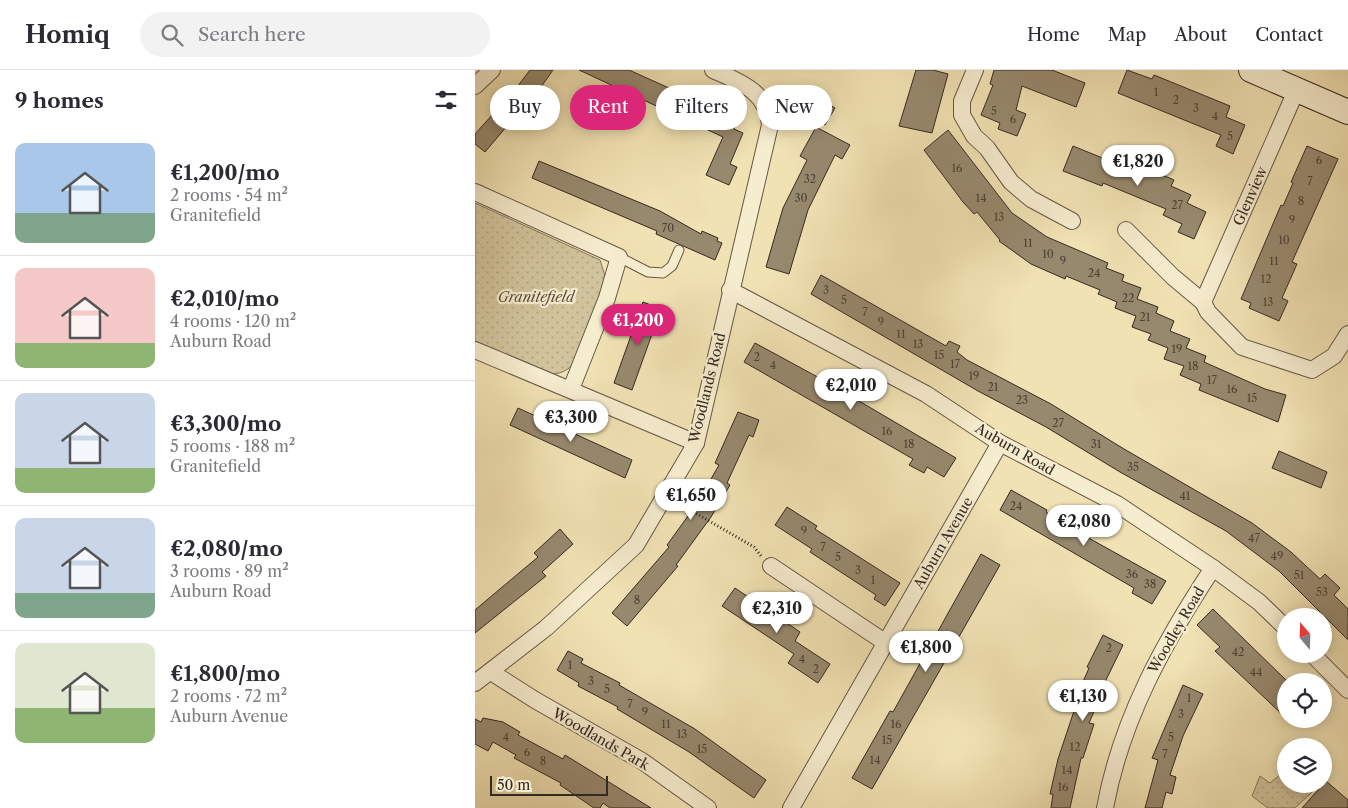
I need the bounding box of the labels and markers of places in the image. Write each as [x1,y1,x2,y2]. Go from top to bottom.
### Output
pin: €1,820 [1097,144,1179,187]
pin: €1,200 [597,304,679,346]
pin: €2,010 [810,368,892,411]
pin: €3,300 [530,400,612,443]
pin: €1,650 [650,478,732,521]
pin: €2,080 [1043,504,1125,547]
pin: €2,310 [736,592,818,634]
pin: €1,800 [885,630,967,673]
pin: €1,130 [1042,680,1124,722]

